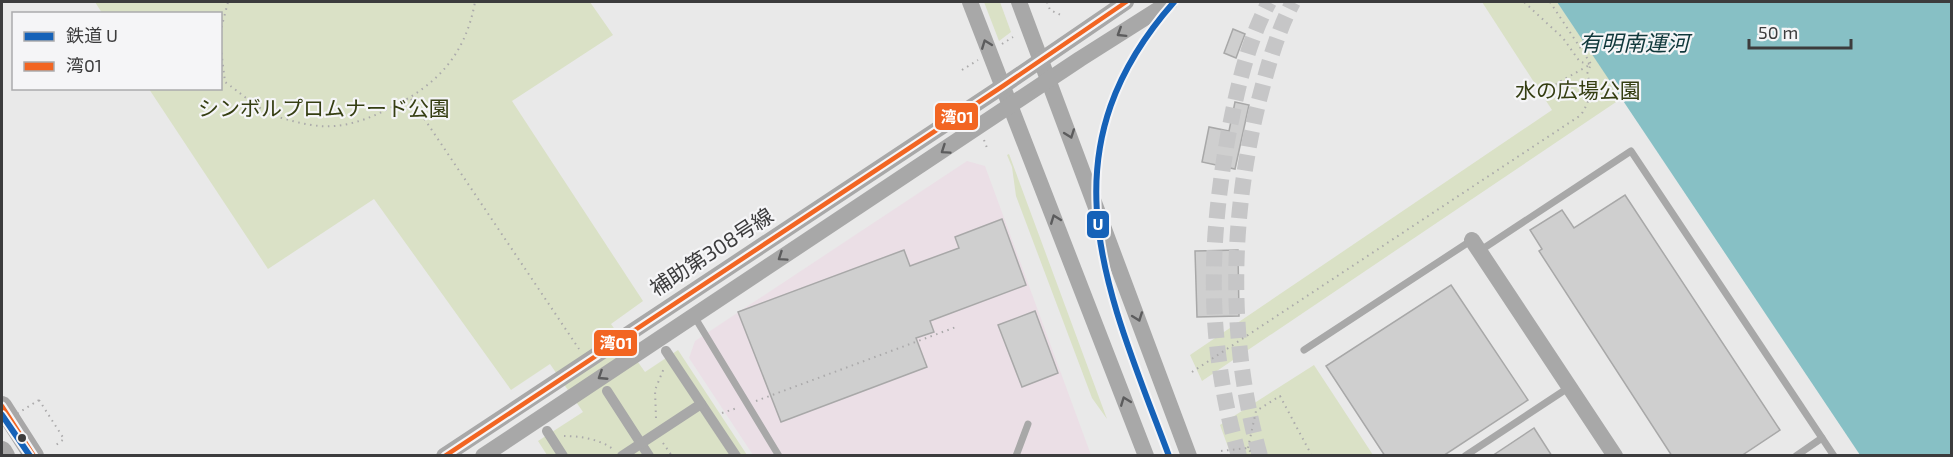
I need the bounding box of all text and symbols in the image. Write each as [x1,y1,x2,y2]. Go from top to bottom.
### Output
legend [12,12,222,90]
scale bar [1749,12,1851,50]
text: 50 m [1758,21,1798,43]
text: 鉄道 U [66,24,118,46]
one-way arrow [1117,25,1127,37]
water label: 有明南運河 [1579,29,1693,55]
one-way arrow [981,39,994,50]
text: 湾01 [66,54,102,76]
park label: 水の広場公園 [1515,77,1641,102]
park label: シンボルプロムナード公園 [198,95,450,120]
line badge: 湾01 [934,102,979,131]
text: 湾01 [940,107,974,126]
one-way arrow [1062,128,1075,139]
one-way arrow [941,142,951,154]
street label: 補助第308号線 [645,202,777,300]
line badge: U [1086,210,1110,239]
one-way arrow [1049,214,1062,225]
text: U [1093,214,1103,233]
one-way arrow [778,250,789,261]
one-way arrow [1130,311,1143,322]
line badge: 湾01 [593,329,638,357]
text: 湾01 [599,333,633,352]
one-way arrow [598,369,609,380]
one-way arrow [1119,396,1132,407]
unlabelled marker [16,432,28,444]

